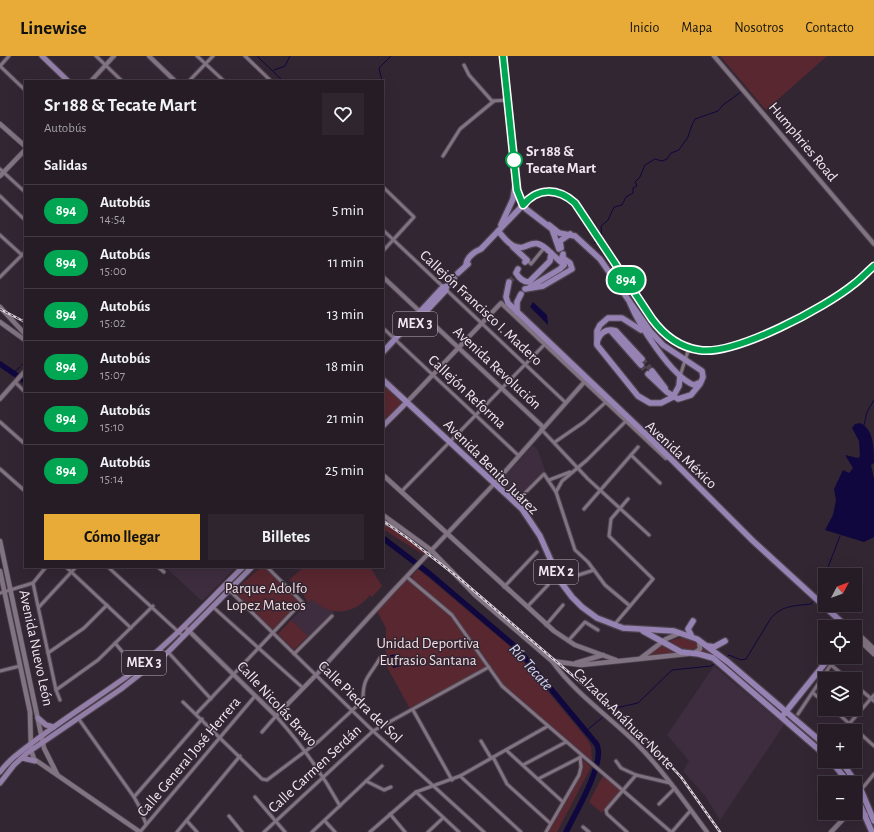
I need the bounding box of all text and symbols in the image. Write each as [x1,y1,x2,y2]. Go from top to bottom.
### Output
text: Linewise [20,19,87,38]
text: Inicio [629,21,659,35]
text: Mapa [681,21,712,35]
text: Nosotros [734,21,784,35]
text: Contacto [806,21,854,35]
button: heart [322,93,364,135]
text: Sr 188 & Tecate Mart [44,96,196,115]
street label: Humphries Road [766,100,840,185]
text: Autobús [44,122,86,135]
place label: Sr 188 & Tecate Mart [526,144,596,176]
marker: Sr 188 & Tecate Mart [505,151,523,169]
text: Salidas [44,158,87,173]
text: Autobús [100,195,150,210]
text: 5 min [332,203,364,218]
text: 894 [56,204,76,218]
text: 14:54 [100,213,125,226]
text: Autobús [100,247,150,262]
street label: Callejón Francisco I. Madero [417,248,545,368]
text: 11 min [328,255,364,270]
text: 894 [56,256,76,270]
text: 15:00 [100,265,127,278]
line badge: 894 [603,267,649,293]
text: 894 [616,273,636,287]
text: Autobús [100,299,150,314]
text: 13 min [327,307,364,322]
text: 894 [56,308,76,322]
road number: MEX 3 [393,312,437,336]
text: 15:02 [100,317,126,330]
street label: Avenida Revolución [450,324,544,412]
text: Autobús [100,351,150,366]
street label: Callejón Reforma [425,352,509,432]
text: 18 min [326,359,364,374]
text: 894 [56,360,76,374]
text: 15:07 [100,369,125,382]
text: Autobús [100,403,150,418]
text: 21 min [326,411,364,426]
text: 894 [56,412,76,426]
street label: Avenida Benito Juárez [441,417,541,517]
street label: Avenida México [642,418,720,492]
text: 15:10 [100,421,124,434]
text: Autobús [100,455,150,470]
text: 25 min [325,463,364,478]
text: 894 [56,464,76,478]
text: 15:14 [100,473,124,486]
button: Cómo llegar [44,514,200,560]
button: Billetes [208,514,364,560]
road number: MEX 2 [534,560,578,584]
north arrow [818,568,862,612]
map controls [818,568,862,820]
park label: Parque Adolfo Lopez Mateos [225,581,307,613]
street label: Avenida Nuevo León [16,588,56,708]
button: locate [818,620,862,664]
park label: Unidad Deportiva Eufrasio Santana [376,636,480,668]
water label: Río Tecate [506,640,556,694]
road number: MEX 3 [122,651,166,675]
street label: Calle Piedra del Sol [315,658,405,746]
street label: Calle Nicolás Bravo [234,659,320,749]
street label: Calzada Anáhuac Norte [571,666,677,772]
button: layers [818,672,862,716]
street label: Calle General José Herrera [135,694,243,820]
street label: Calle Carmen Serdán [266,722,364,816]
button: + [818,724,862,768]
button: − [818,776,862,820]

